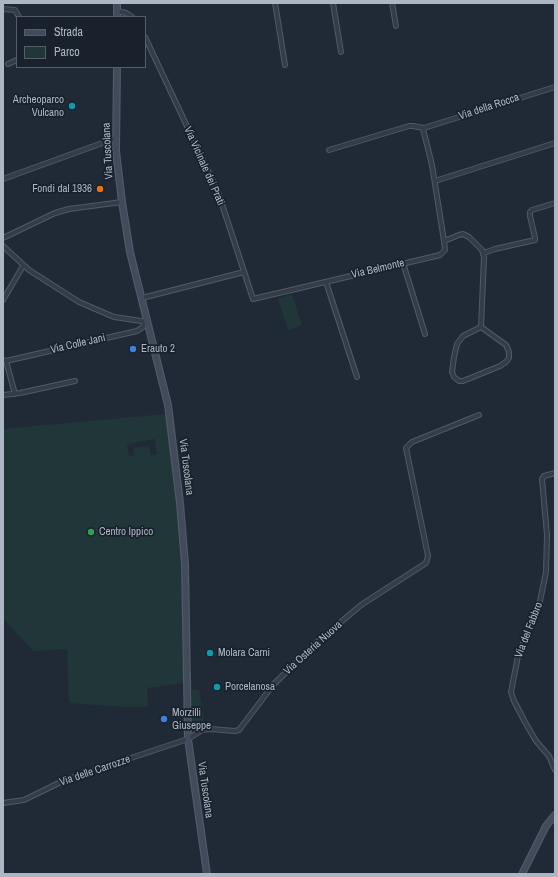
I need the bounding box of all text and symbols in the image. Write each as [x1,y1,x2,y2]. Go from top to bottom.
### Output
legend [16,16,146,68]
text: Strada [54,24,83,40]
text: Parco [54,44,80,60]
street label: Via della Rocca [457,91,521,123]
place label: Archeoparco Vulcano [13,93,64,119]
marker: Archeoparco Vulcano [67,101,77,111]
street label: Via Tuscolana [100,122,116,180]
street label: Via Vicinale dei Prati [181,125,227,207]
place label: Fondi dal 1936 [32,182,92,196]
marker: Fondi dal 1936 [95,184,105,194]
street label: Via Belmonte [350,256,406,282]
street label: Via Colle Jani [49,331,107,357]
place label: Erauto 2 [141,342,175,356]
marker: Erauto 2 [128,344,138,354]
street label: Via Tuscolana [176,438,196,496]
place label: Centro Ippico [99,525,153,539]
marker: Centro Ippico [86,527,96,537]
street label: Via del Fabbro [512,600,546,660]
street label: Via Osteria Nuova [281,618,345,678]
place label: Molara Carni [218,646,270,660]
marker: Molara Carni [205,648,215,658]
place label: Porcelanosa [225,680,275,694]
marker: Porcelanosa [212,682,222,692]
place label: Morzilli Giuseppe [172,706,211,732]
marker: Morzilli Giuseppe [159,714,169,724]
street label: Via delle Carrozze [58,753,132,789]
street label: Via Tuscolana [195,761,215,819]

